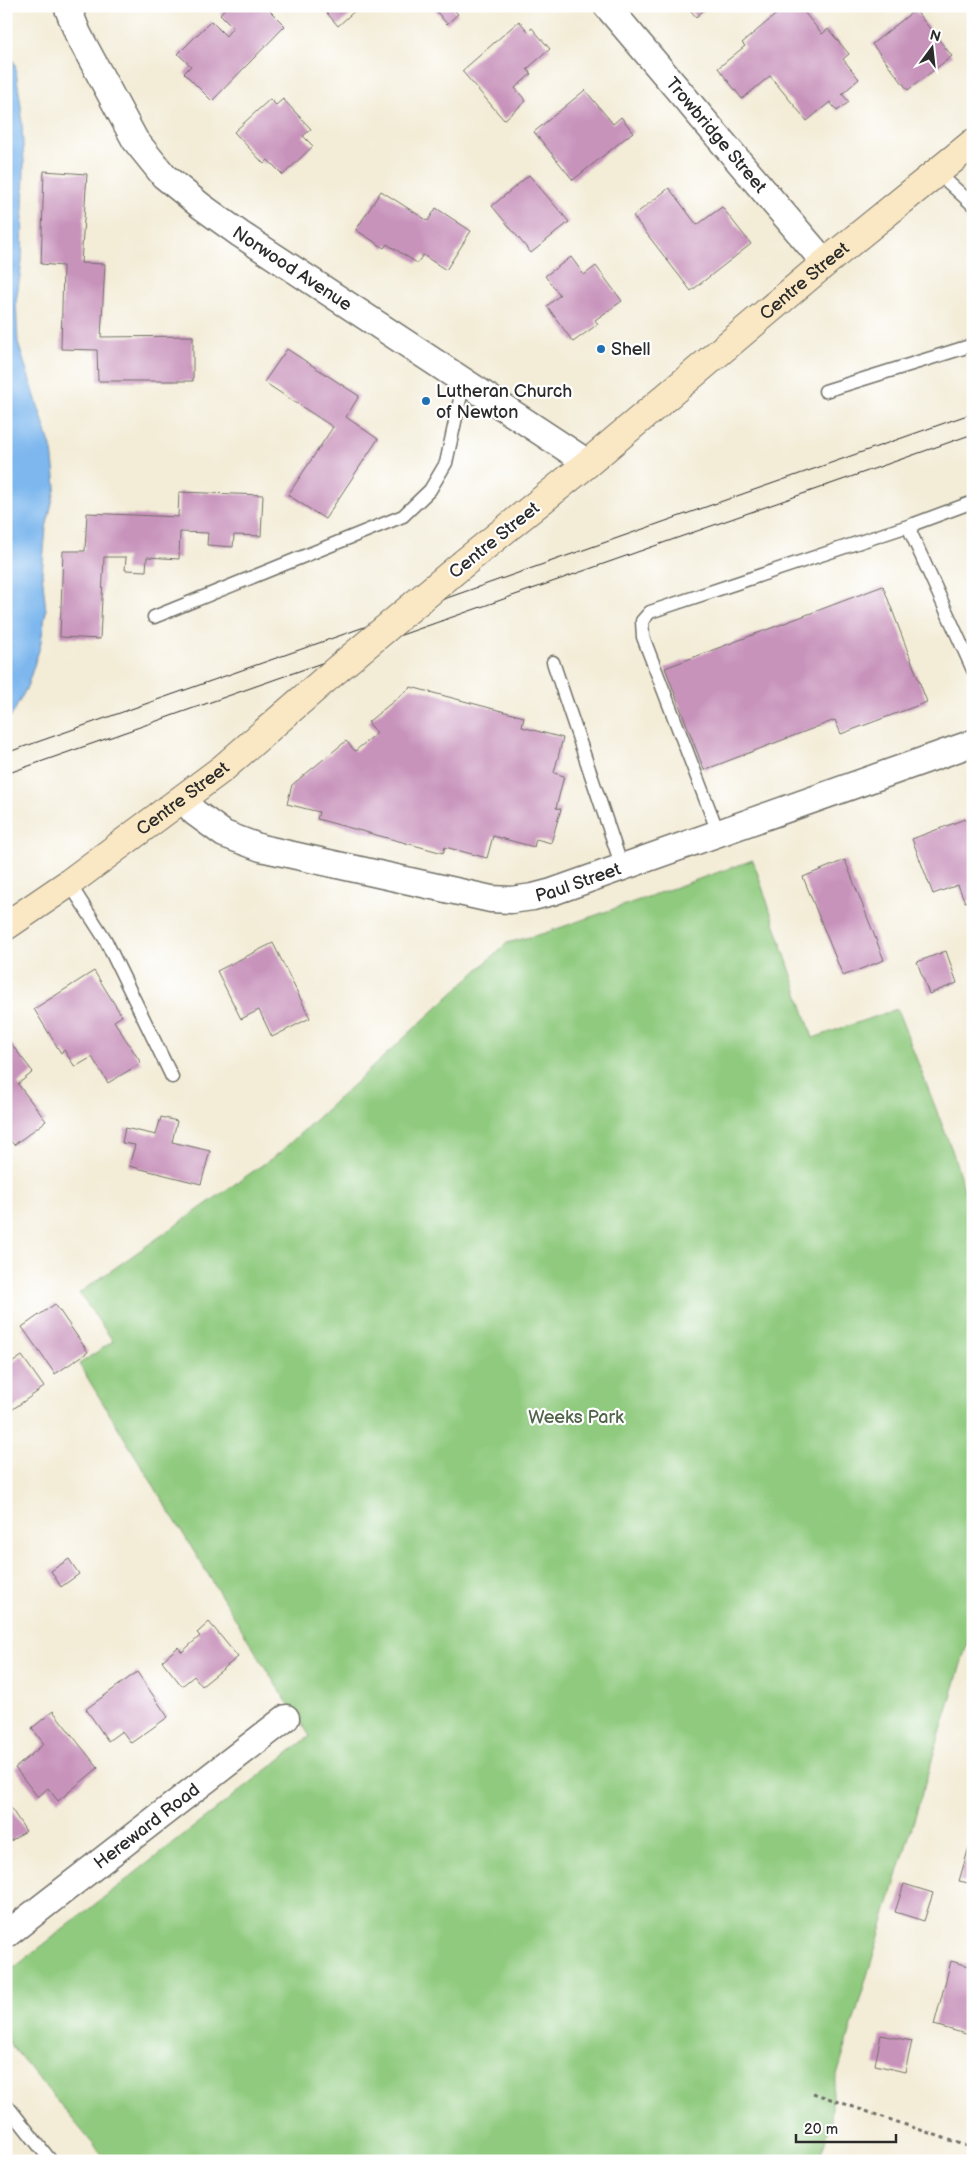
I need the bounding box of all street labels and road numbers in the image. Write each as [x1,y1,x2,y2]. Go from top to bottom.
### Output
street label: Trowbridge Street [661,73,771,197]
street label: Norwood Avenue [229,222,356,316]
street label: Centre Street [756,238,854,325]
street label: Centre Street [445,497,544,583]
street label: Centre Street [133,757,234,840]
street label: Paul Street [533,858,624,907]
street label: Hereward Road [90,1779,204,1874]

